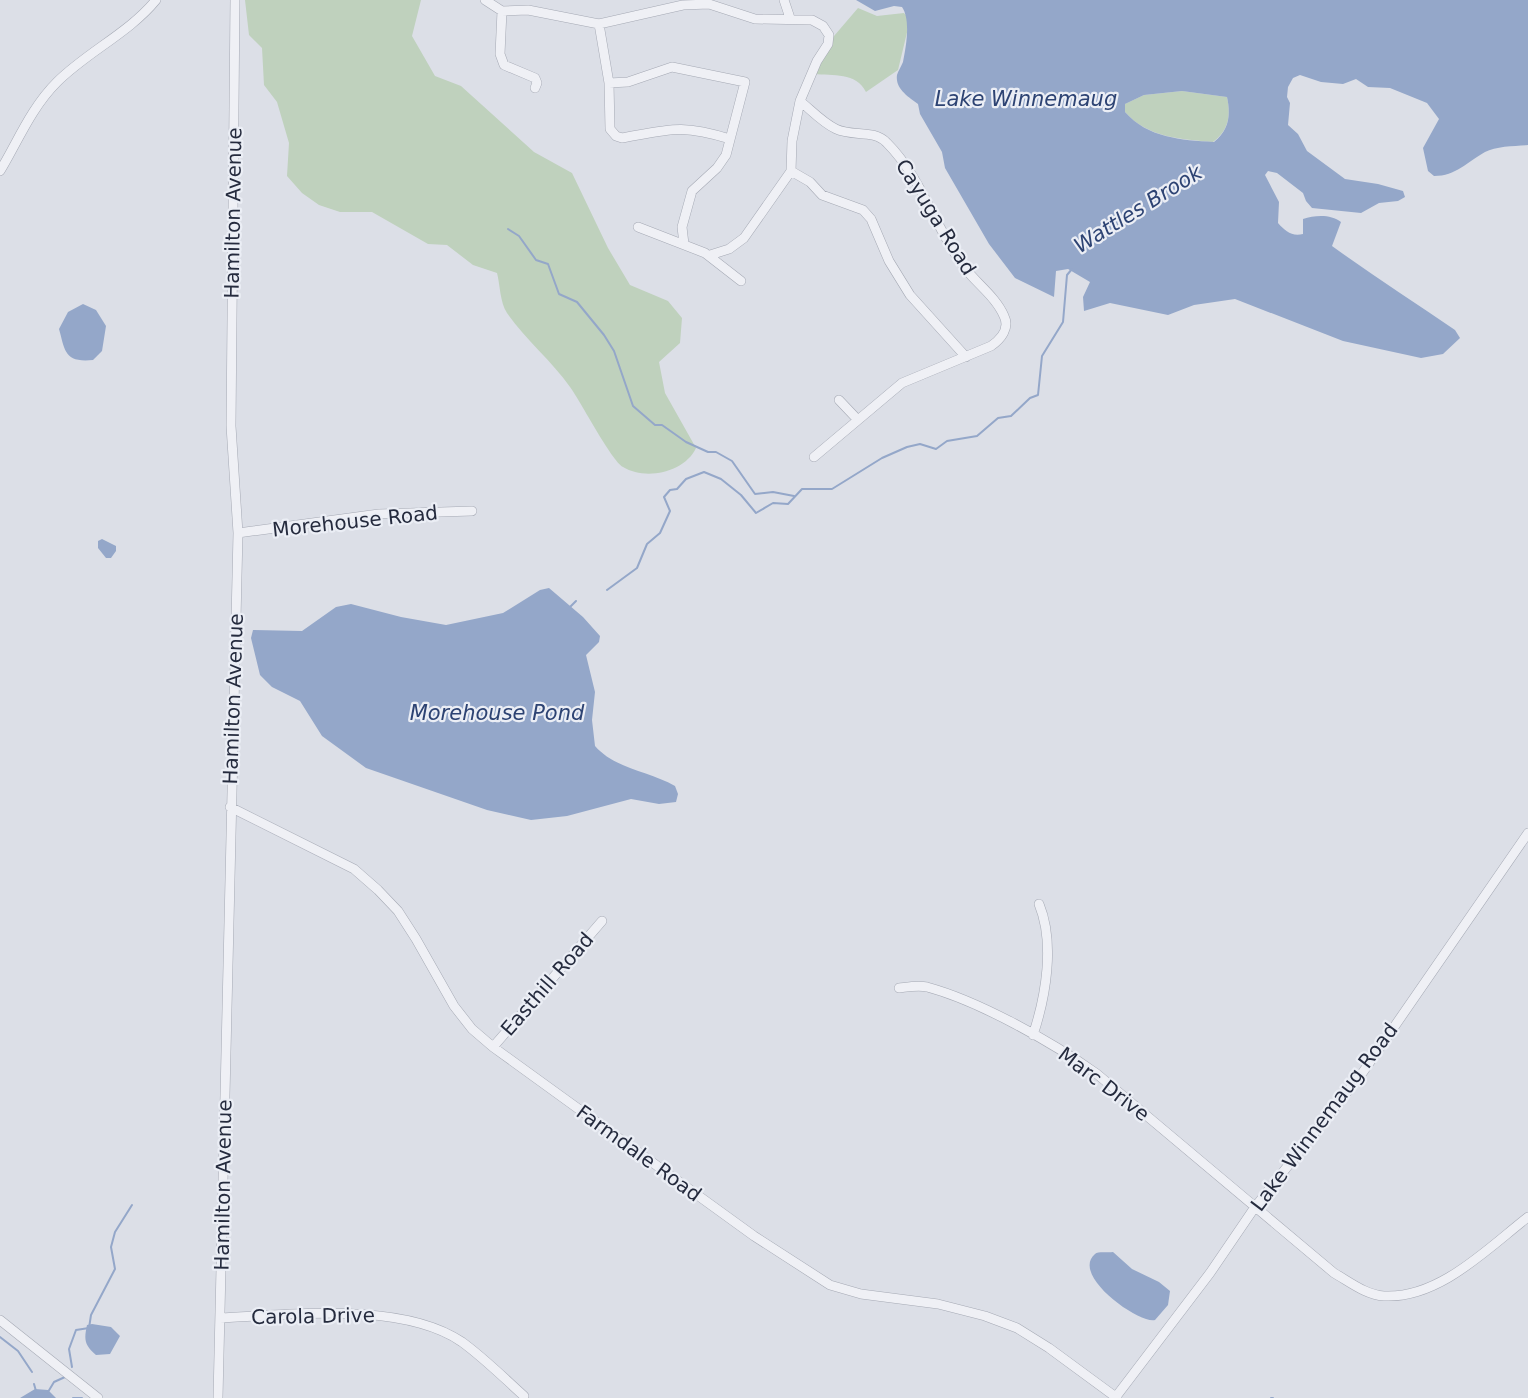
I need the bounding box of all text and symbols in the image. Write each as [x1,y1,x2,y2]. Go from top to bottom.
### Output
water label: Lake Winnemaug [935,87,1117,111]
street label: Hamilton Avenue [220,127,246,299]
street label: Cayuga Road [891,155,981,279]
water label: Wattles Brook [1070,160,1207,258]
street label: Morehouse Road [271,500,439,542]
street label: Hamilton Avenue [218,613,248,785]
water label: Morehouse Pond [410,701,585,725]
street label: Easthill Road [496,927,598,1041]
street label: Lake Winnemaug Road [1245,1018,1403,1216]
street label: Marc Drive [1054,1042,1154,1126]
street label: Hamilton Avenue [210,1099,236,1271]
street label: Farmdale Road [572,1100,706,1206]
street label: Carola Drive [251,1303,375,1329]

